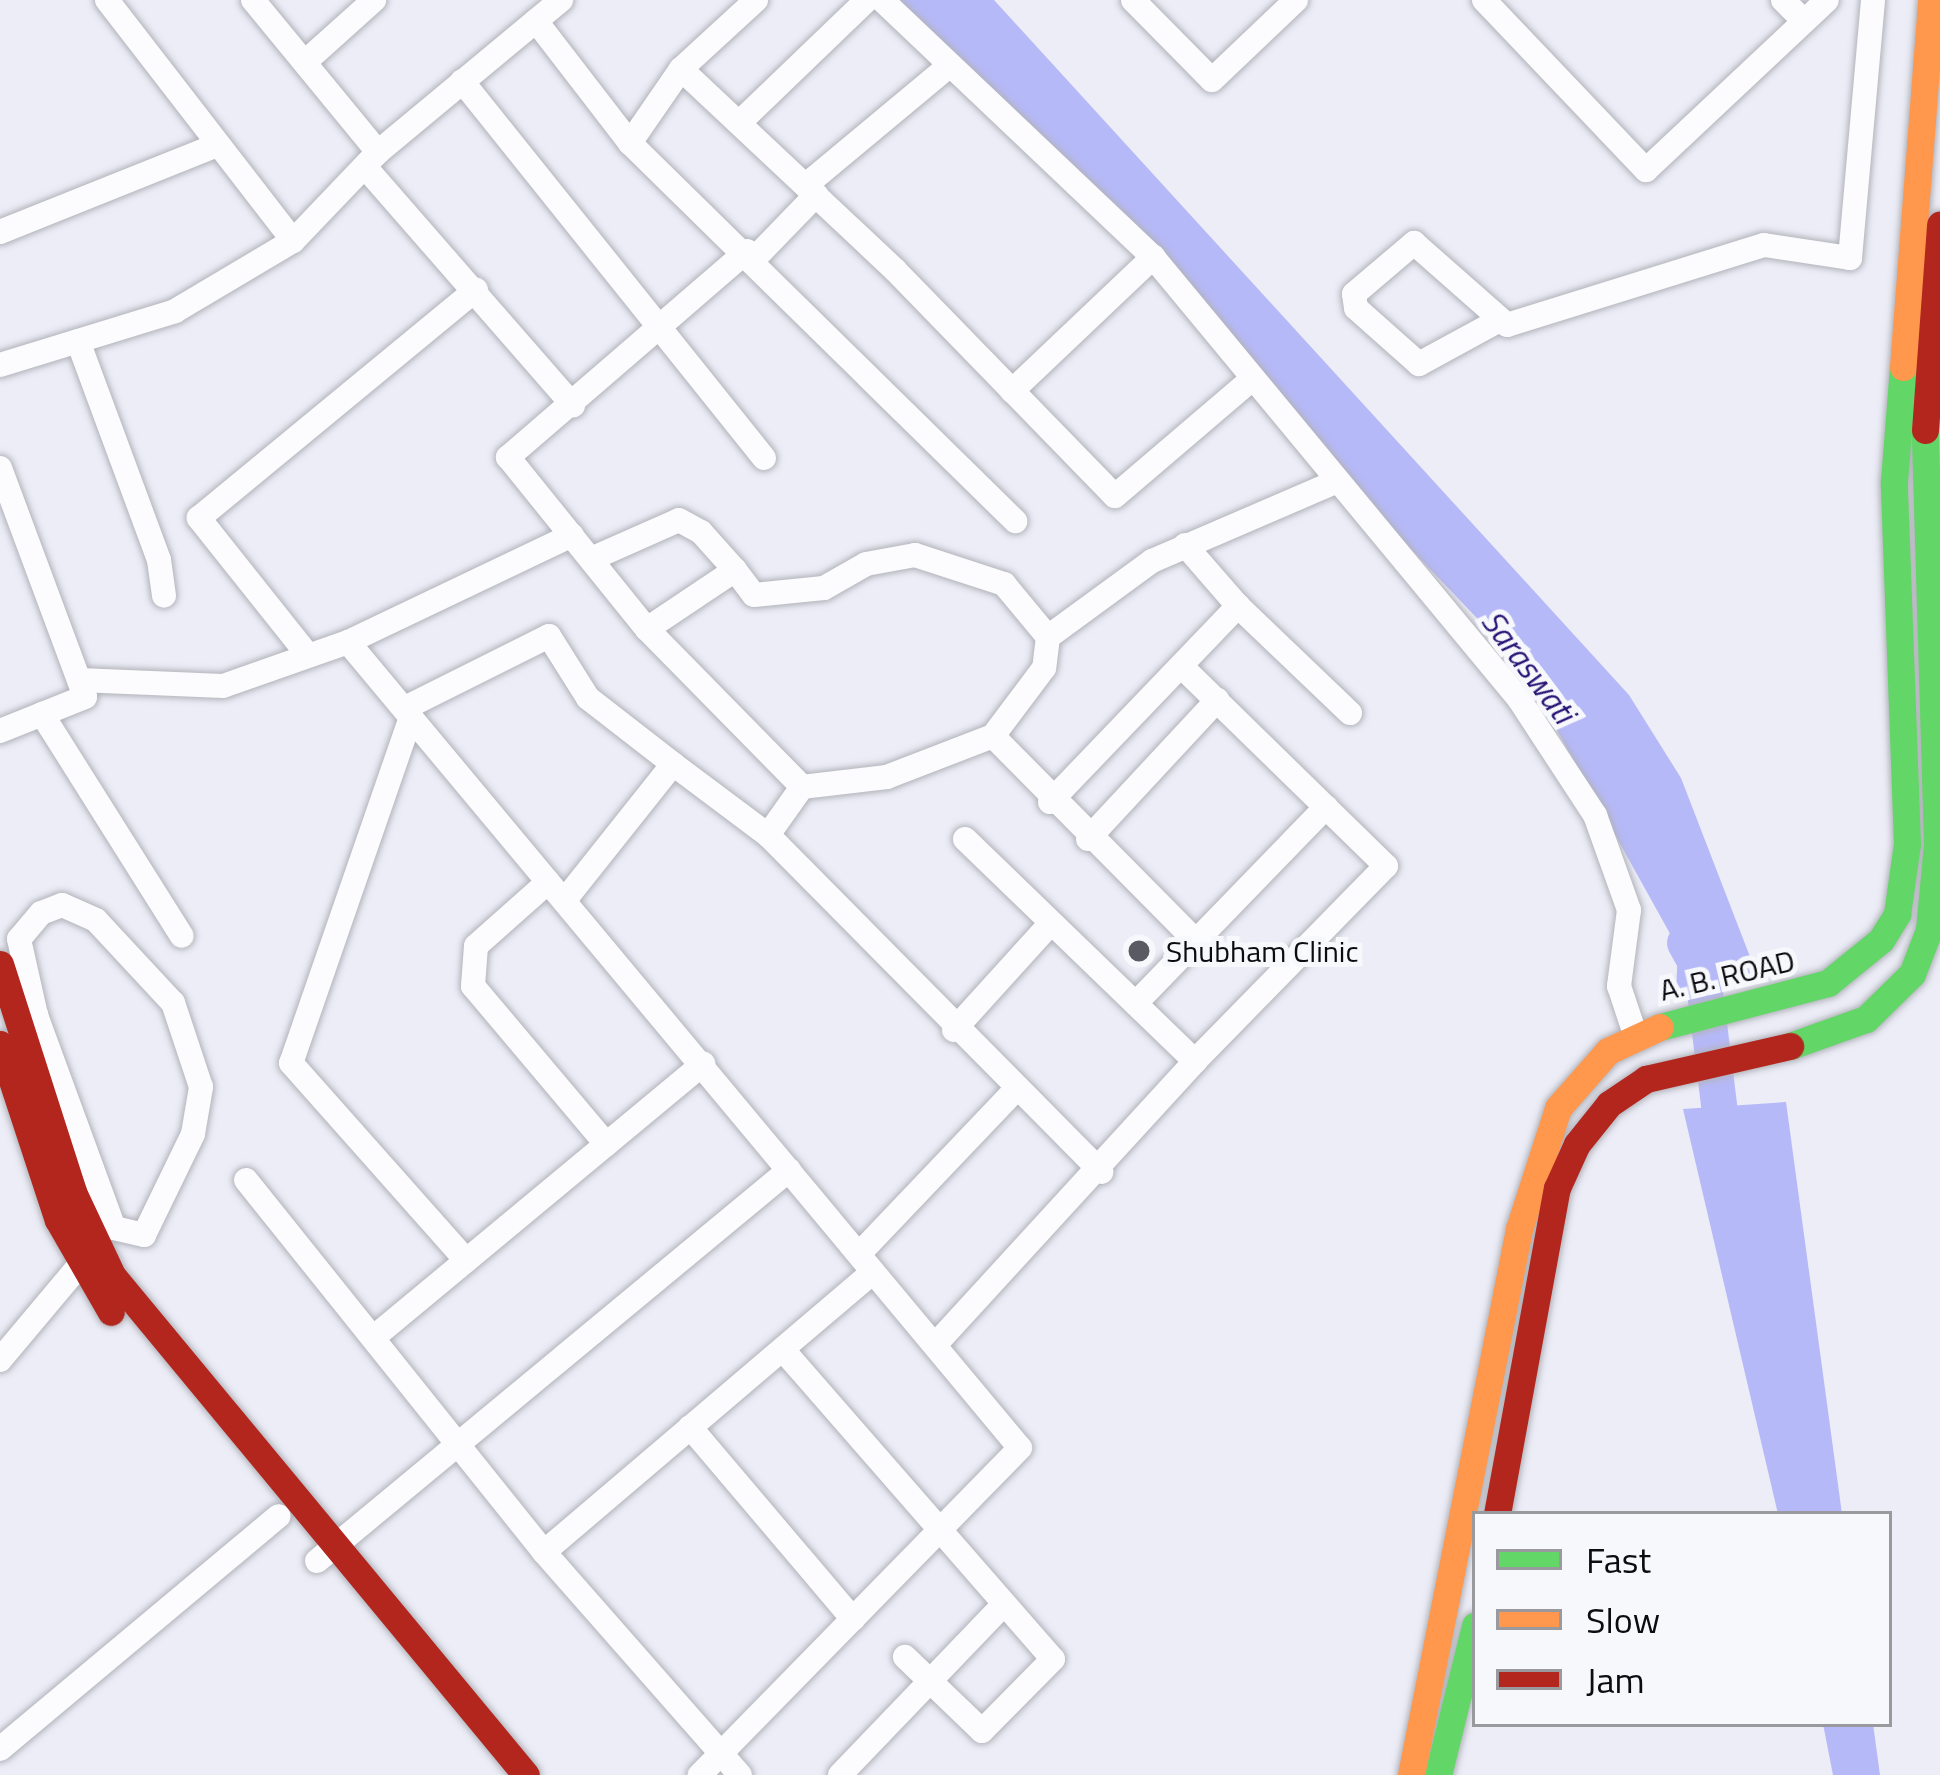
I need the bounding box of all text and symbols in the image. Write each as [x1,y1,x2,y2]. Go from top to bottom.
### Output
water label: Saraswati [1473,603,1583,731]
place label: Shubham Clinic [1166,933,1358,969]
marker: Shubham Clinic [1123,935,1155,967]
street label: A. B. ROAD [1656,942,1798,1008]
legend [1472,1511,1892,1727]
text: Fast [1586,1532,1651,1587]
text: Slow [1586,1592,1660,1647]
text: Jam [1586,1652,1645,1707]

